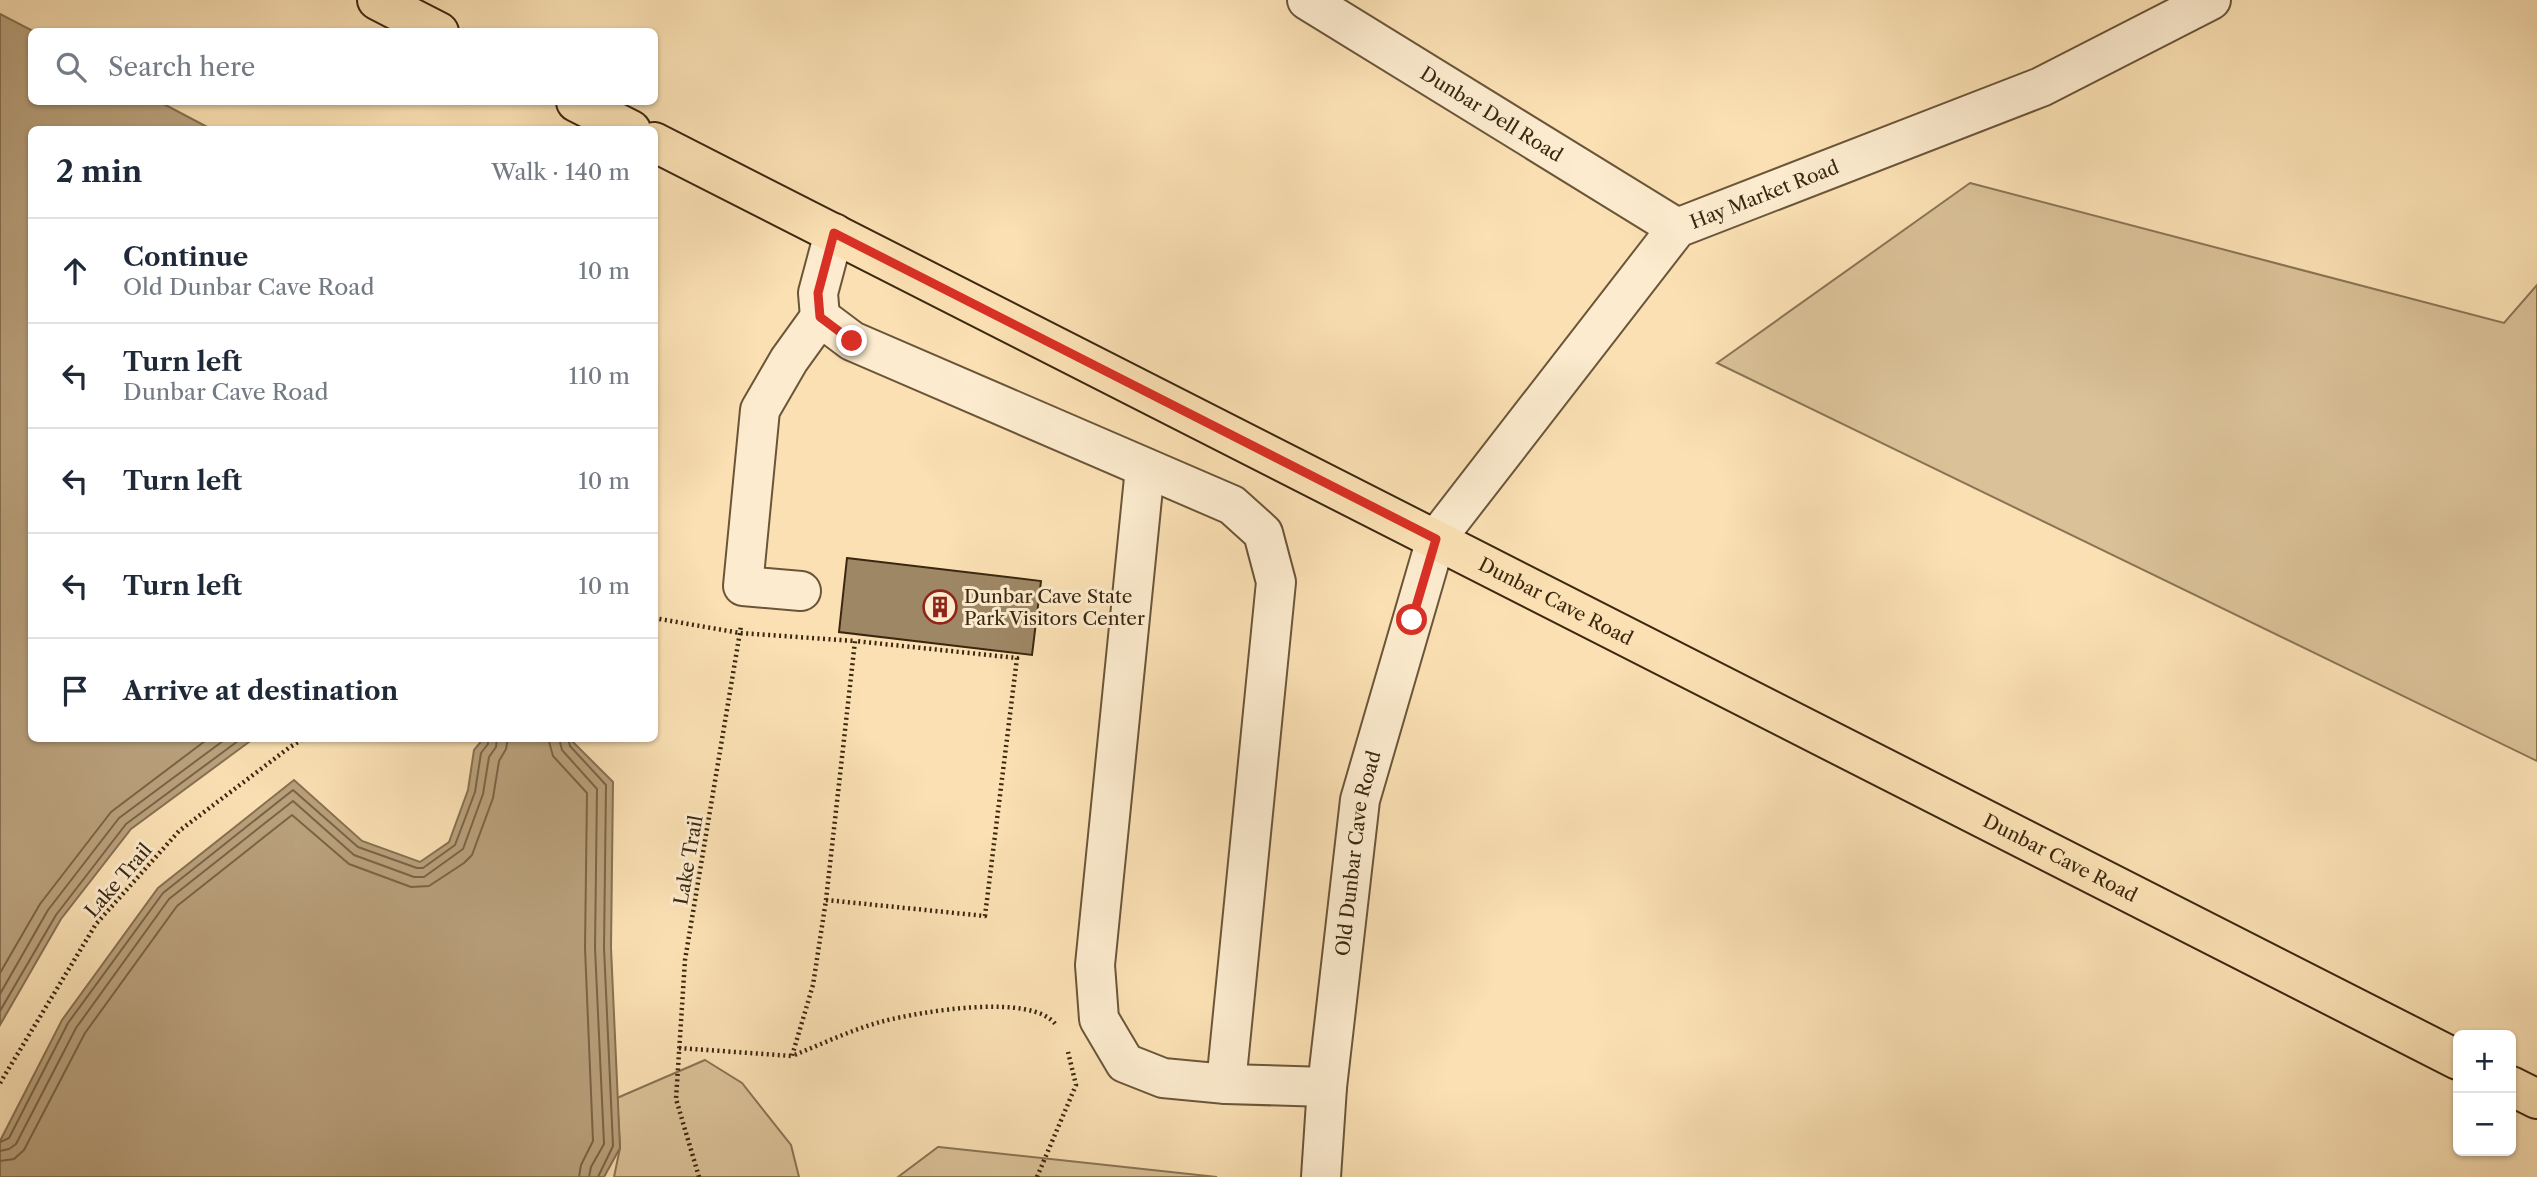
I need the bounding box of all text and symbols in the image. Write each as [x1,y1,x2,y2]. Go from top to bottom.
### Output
search box [28,28,658,105]
icon: search [52,48,90,86]
text: Search here [108,51,255,83]
street label: Dunbar Dell Road [1416,62,1567,167]
text: 2 min [56,153,142,190]
street label: Hay Market Road [1687,155,1842,234]
text: Walk · 140 m [491,158,630,186]
text: Continue [123,241,248,273]
icon: ahead [56,252,94,290]
text: 10 m [578,257,630,285]
text: Old Dunbar Cave Road [123,273,374,301]
route end [836,325,867,356]
text: Turn left [123,346,242,378]
icon: left [56,357,94,395]
text: 110 m [569,362,630,390]
text: Dunbar Cave Road [123,378,329,406]
icon: left [56,462,94,500]
text: Turn left [123,465,242,497]
text: 10 m [578,467,630,495]
street label: Dunbar Cave Road [1475,553,1637,650]
icon: left [56,567,94,605]
text: Turn left [123,570,242,602]
text: 10 m [578,572,630,600]
place label: Dunbar Cave State Park Visitors Center [964,585,1145,630]
building icon: Dunbar Cave State Park Visitors Center [921,588,959,626]
route start [1396,604,1427,635]
icon: arrive [56,672,94,710]
text: Arrive at destination [123,675,398,707]
street label: Old Dunbar Cave Road [1331,748,1386,957]
street label: Dunbar Cave Road [1979,809,2141,907]
street label: Lake Trail [669,813,708,907]
street label: Lake Trail [80,838,157,922]
map controls [2453,1030,2516,1156]
button: + [2453,1030,2516,1093]
button: − [2453,1093,2516,1156]

